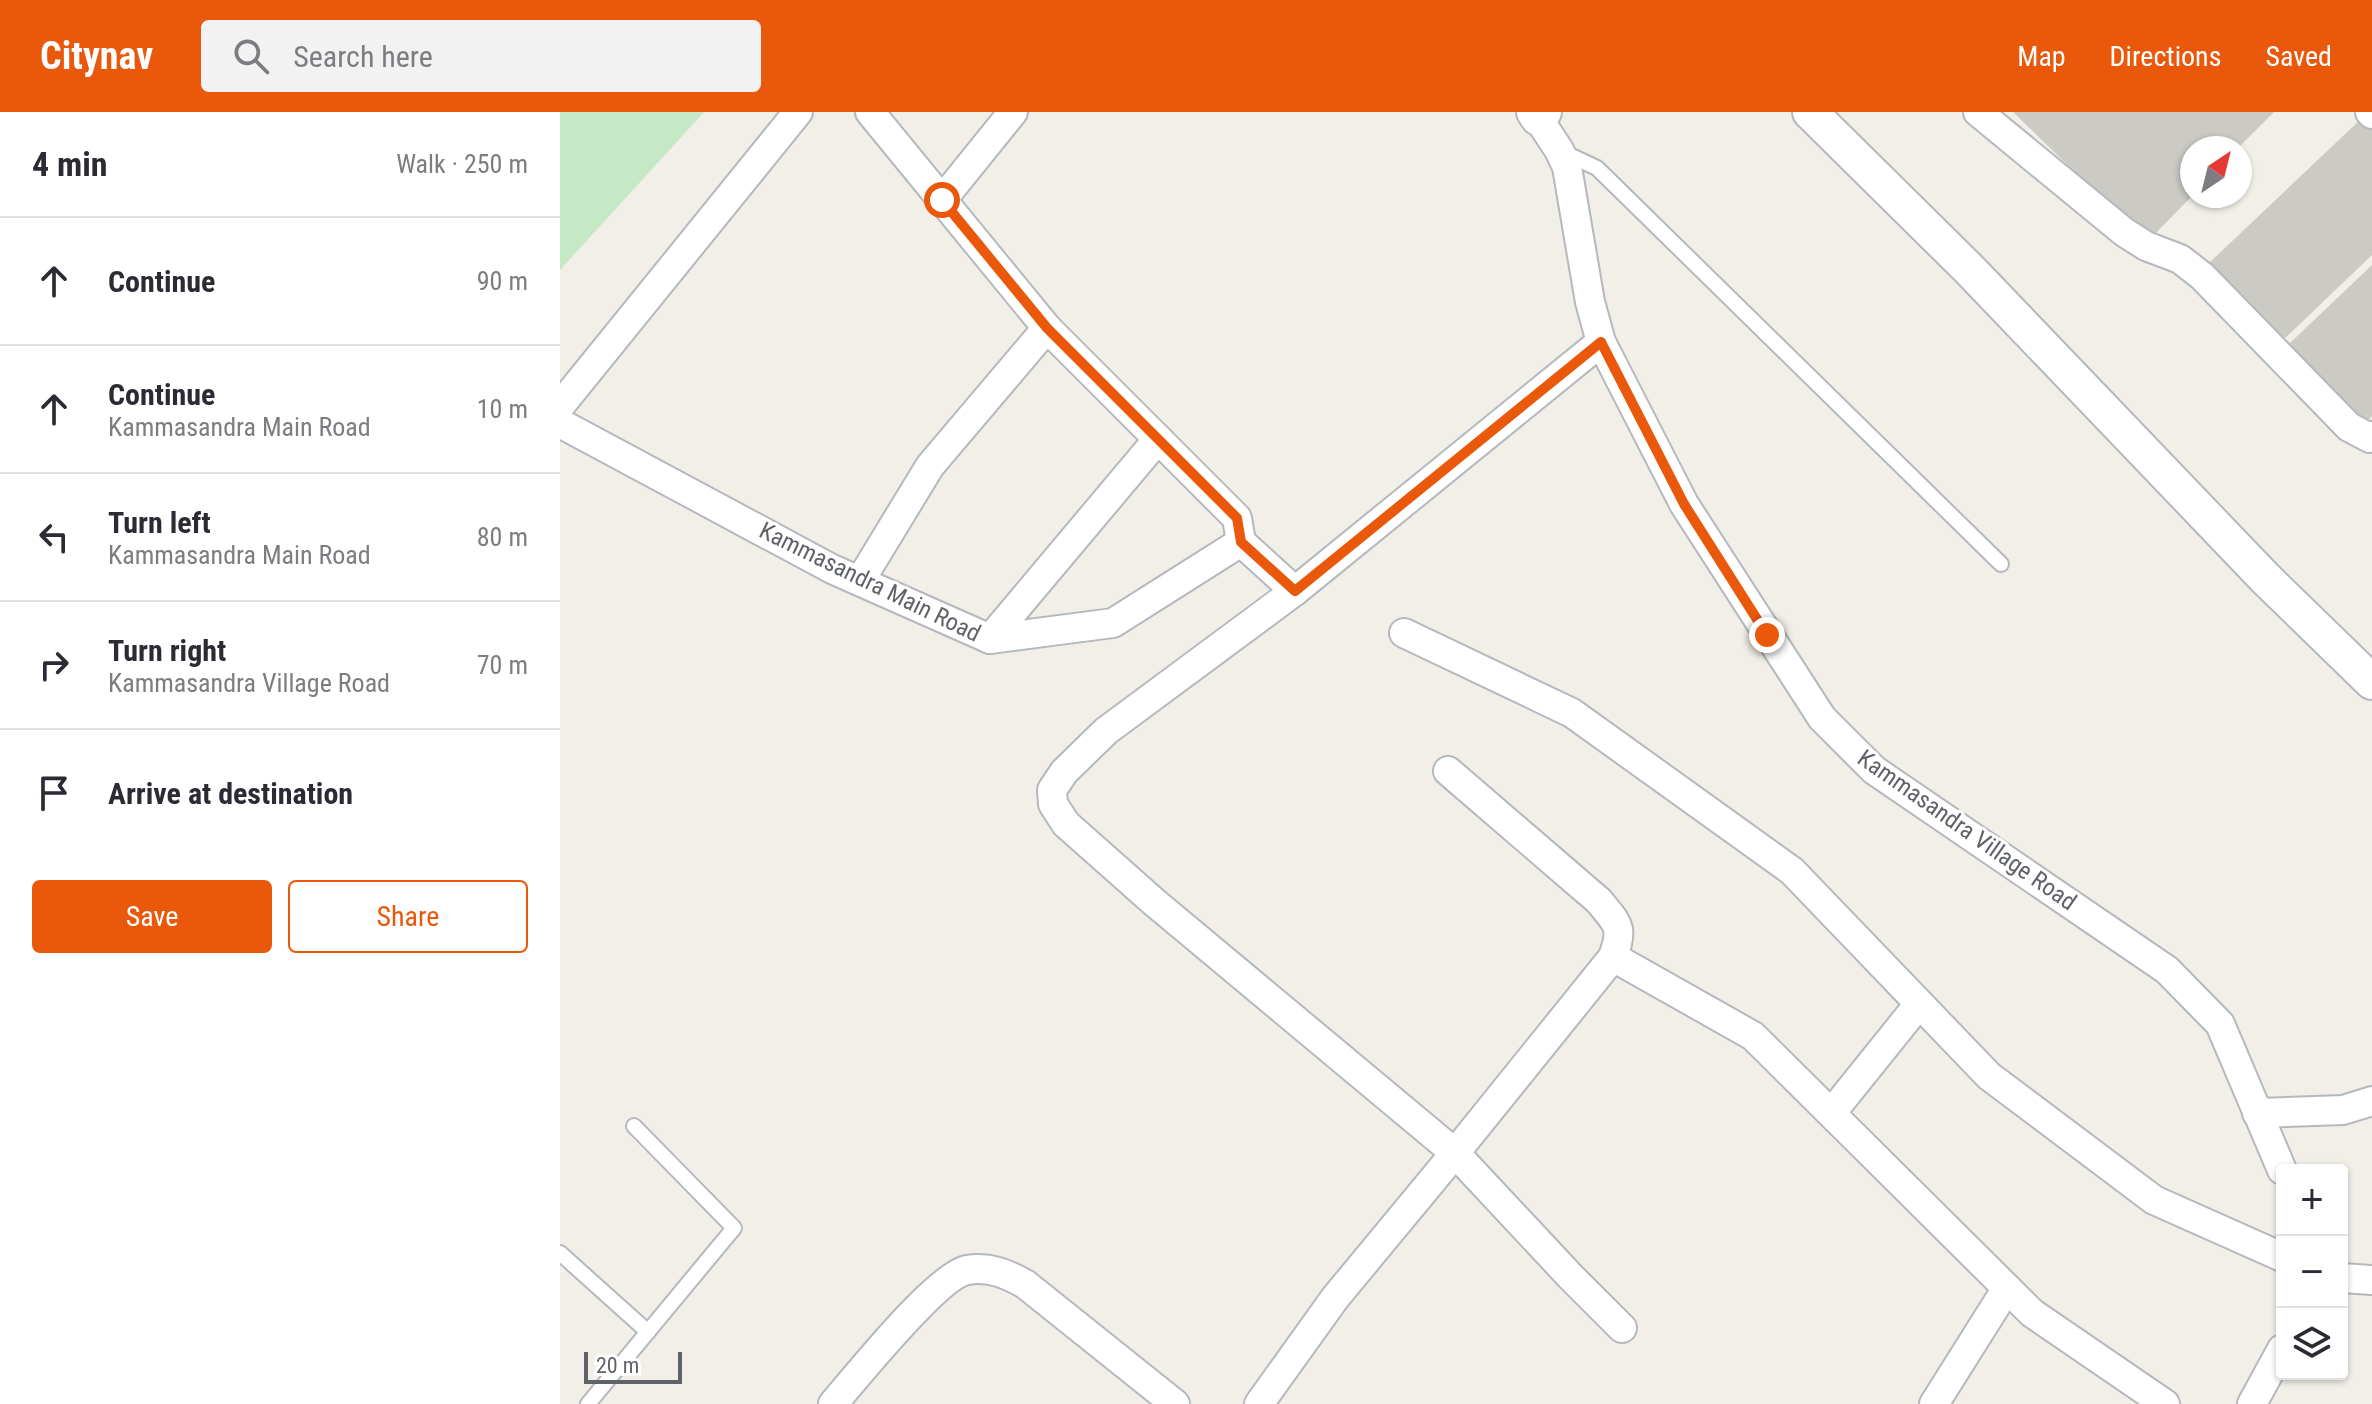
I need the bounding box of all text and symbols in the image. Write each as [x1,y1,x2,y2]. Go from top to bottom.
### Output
search box [201,20,761,92]
text: Citynav [40,34,153,78]
icon: search [229,34,273,78]
text: Search here [293,39,433,74]
text: Map [2017,40,2066,73]
text: Directions [2110,40,2221,73]
text: Saved [2265,40,2332,73]
north arrow [2180,136,2252,208]
text: 4 min [32,144,108,184]
text: Walk · 250 m [396,149,528,179]
route start [924,182,960,218]
icon: ahead [32,259,76,303]
text: Continue [108,264,215,299]
text: 90 m [477,266,528,296]
text: Continue [108,377,215,412]
icon: ahead [32,387,76,431]
text: 10 m [477,394,528,424]
text: Kammasandra Main Road [108,412,371,442]
text: Turn left [108,505,211,540]
icon: left [32,515,76,559]
street label: Kammasandra Main Road [755,516,985,648]
text: 80 m [477,522,528,552]
text: Kammasandra Main Road [108,540,371,570]
route end [1749,617,1785,653]
text: Turn right [108,633,226,668]
icon: right [32,643,76,687]
text: 70 m [477,650,528,680]
text: Kammasandra Village Road [108,668,390,698]
street label: Kammasandra Village Road [1852,744,2082,916]
icon: arrive [32,771,76,815]
text: Arrive at destination [108,776,353,811]
button: Save [32,880,272,953]
button: Share [288,880,528,953]
map controls [2276,1164,2348,1380]
button: + [2276,1164,2348,1236]
button: − [2276,1236,2348,1308]
button: layers [2276,1308,2348,1380]
scale bar [584,1348,682,1384]
text: 20 m [596,1353,639,1378]

